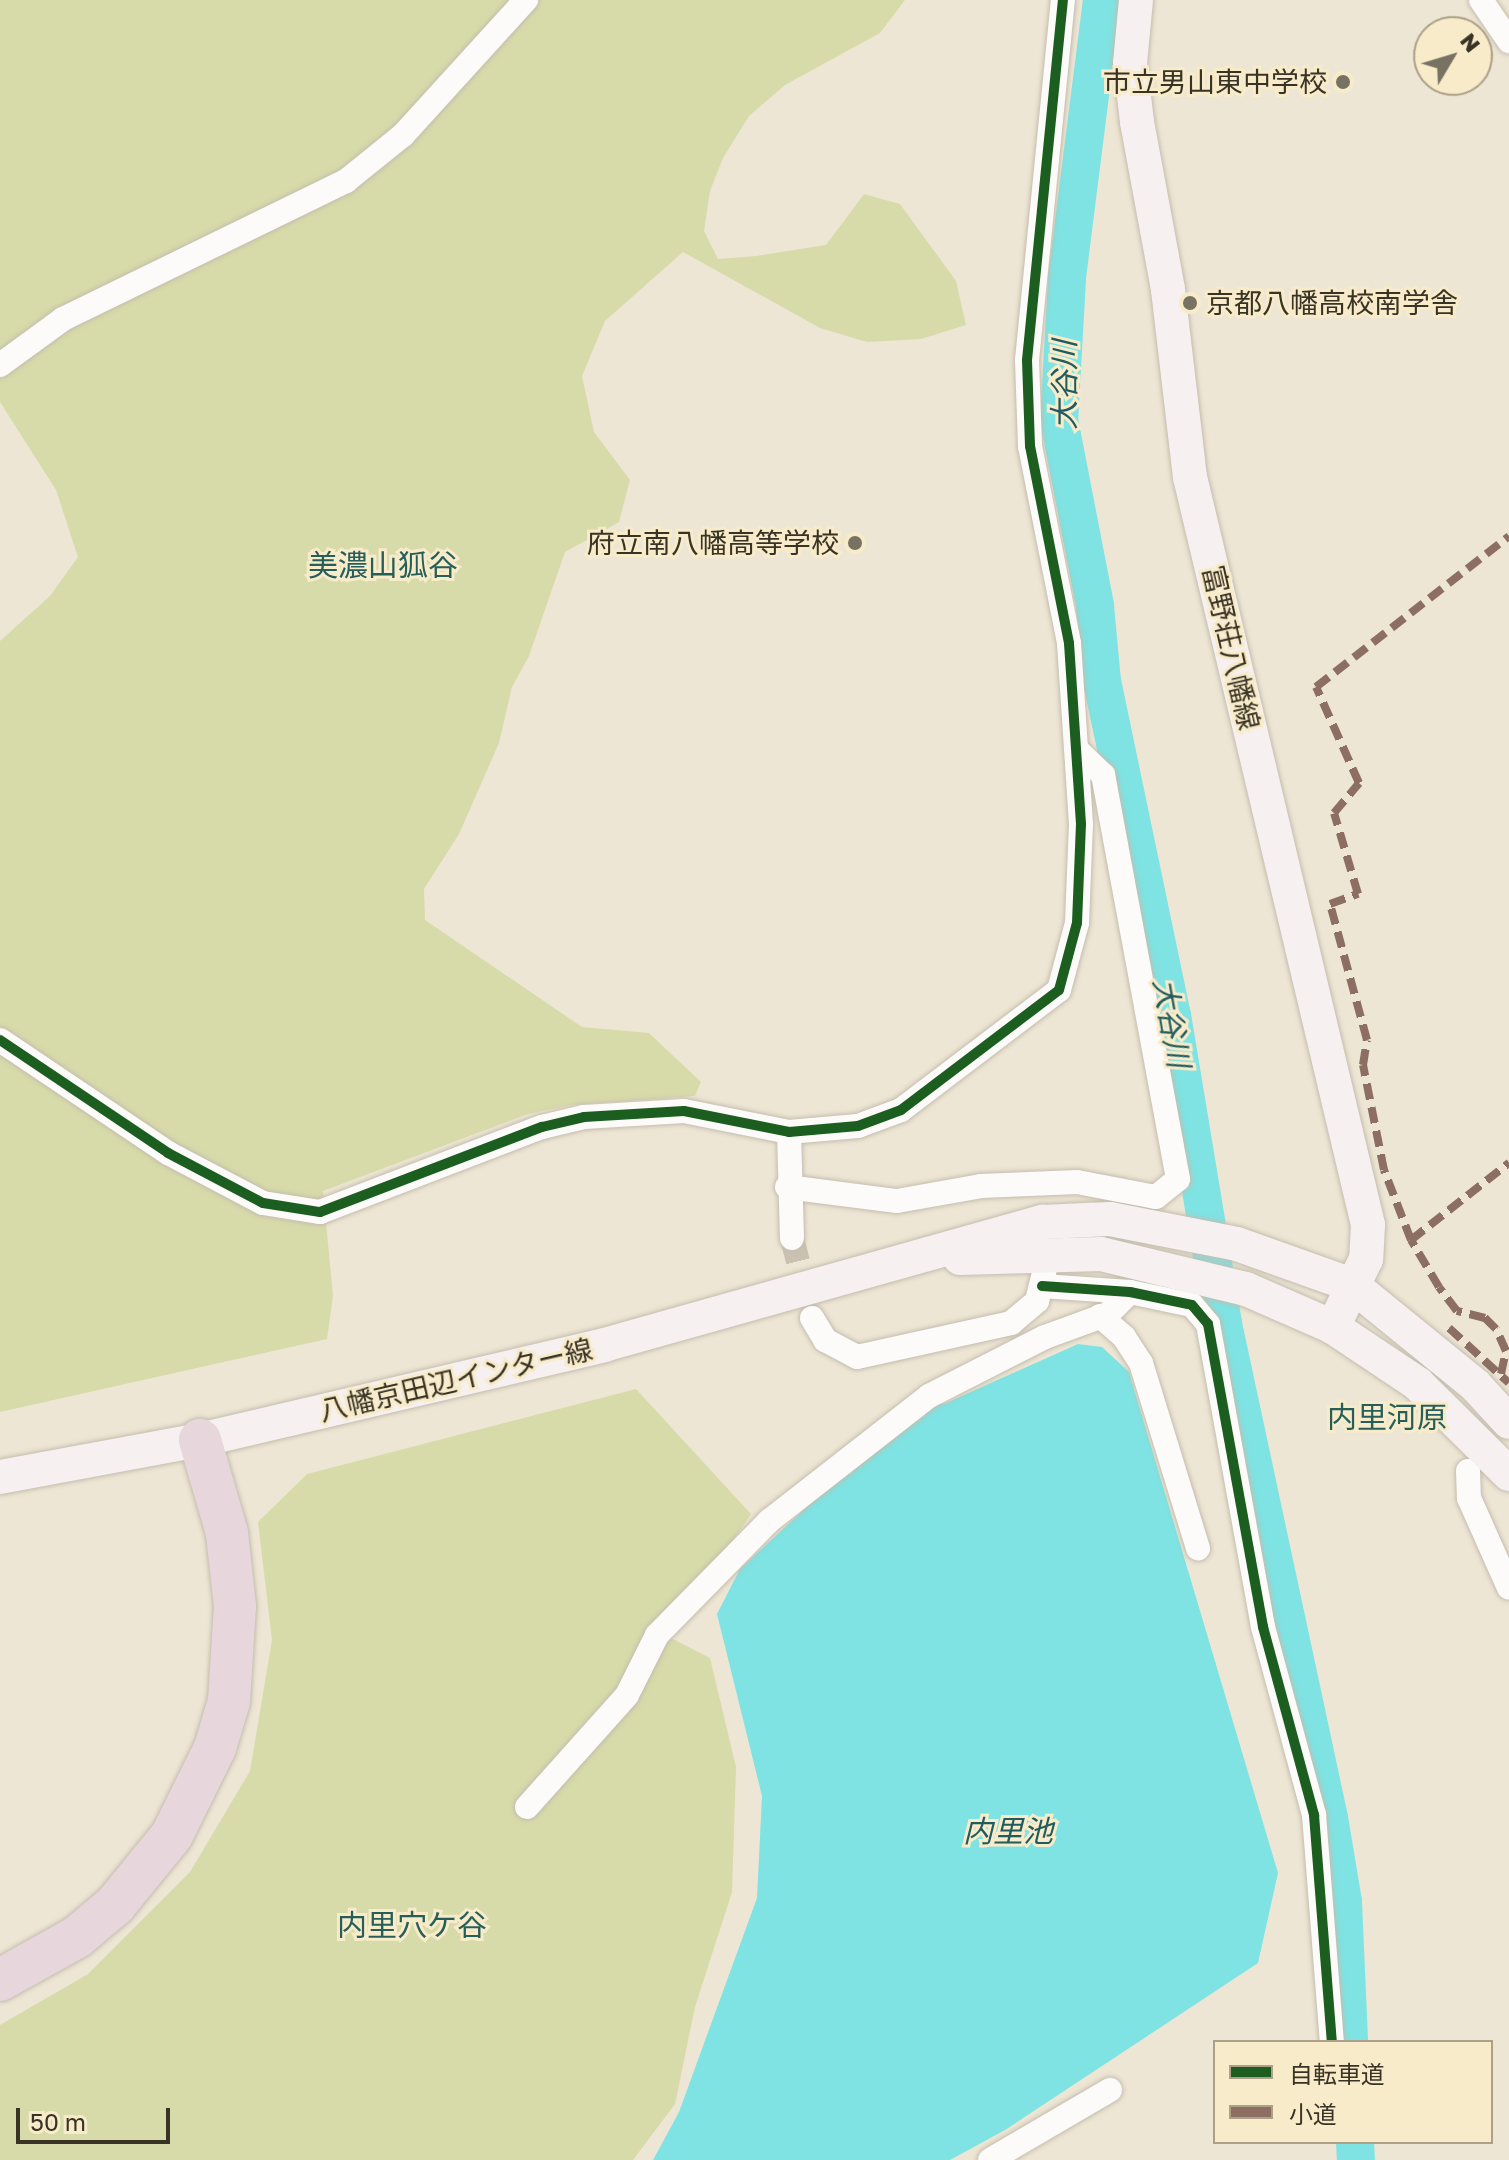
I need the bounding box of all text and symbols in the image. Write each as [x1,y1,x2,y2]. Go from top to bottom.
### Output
north arrow [1413,16,1493,96]
text: N [1455,27,1487,57]
place label: 市立男山東中学校 [1103,65,1327,99]
marker: 市立男山東中学校 [1334,73,1352,91]
place label: 京都八幡高校南学舎 [1206,286,1458,320]
marker: 京都八幡高校南学舎 [1181,294,1199,312]
water label: 大谷川 [1046,340,1082,430]
place label: 府立南八幡高等学校 [587,526,839,560]
marker: 府立南八幡高等学校 [846,534,864,552]
district label: 美濃山狐谷 [308,547,458,583]
street label: 富野荘八幡線 [1196,562,1266,734]
water label: 大谷川 [1146,976,1198,1070]
street label: 八幡京田辺インター線 [316,1332,596,1428]
district label: 内里河原 [1327,1399,1447,1435]
water label: 内里池 [963,1813,1053,1849]
district label: 内里穴ケ谷 [337,1907,487,1943]
legend [1213,2040,1493,2144]
text: 自転車道 [1289,2059,1385,2088]
scale bar [20,2092,174,2142]
text: 小道 [1289,2099,1337,2128]
text: 50 m [30,2107,86,2136]

